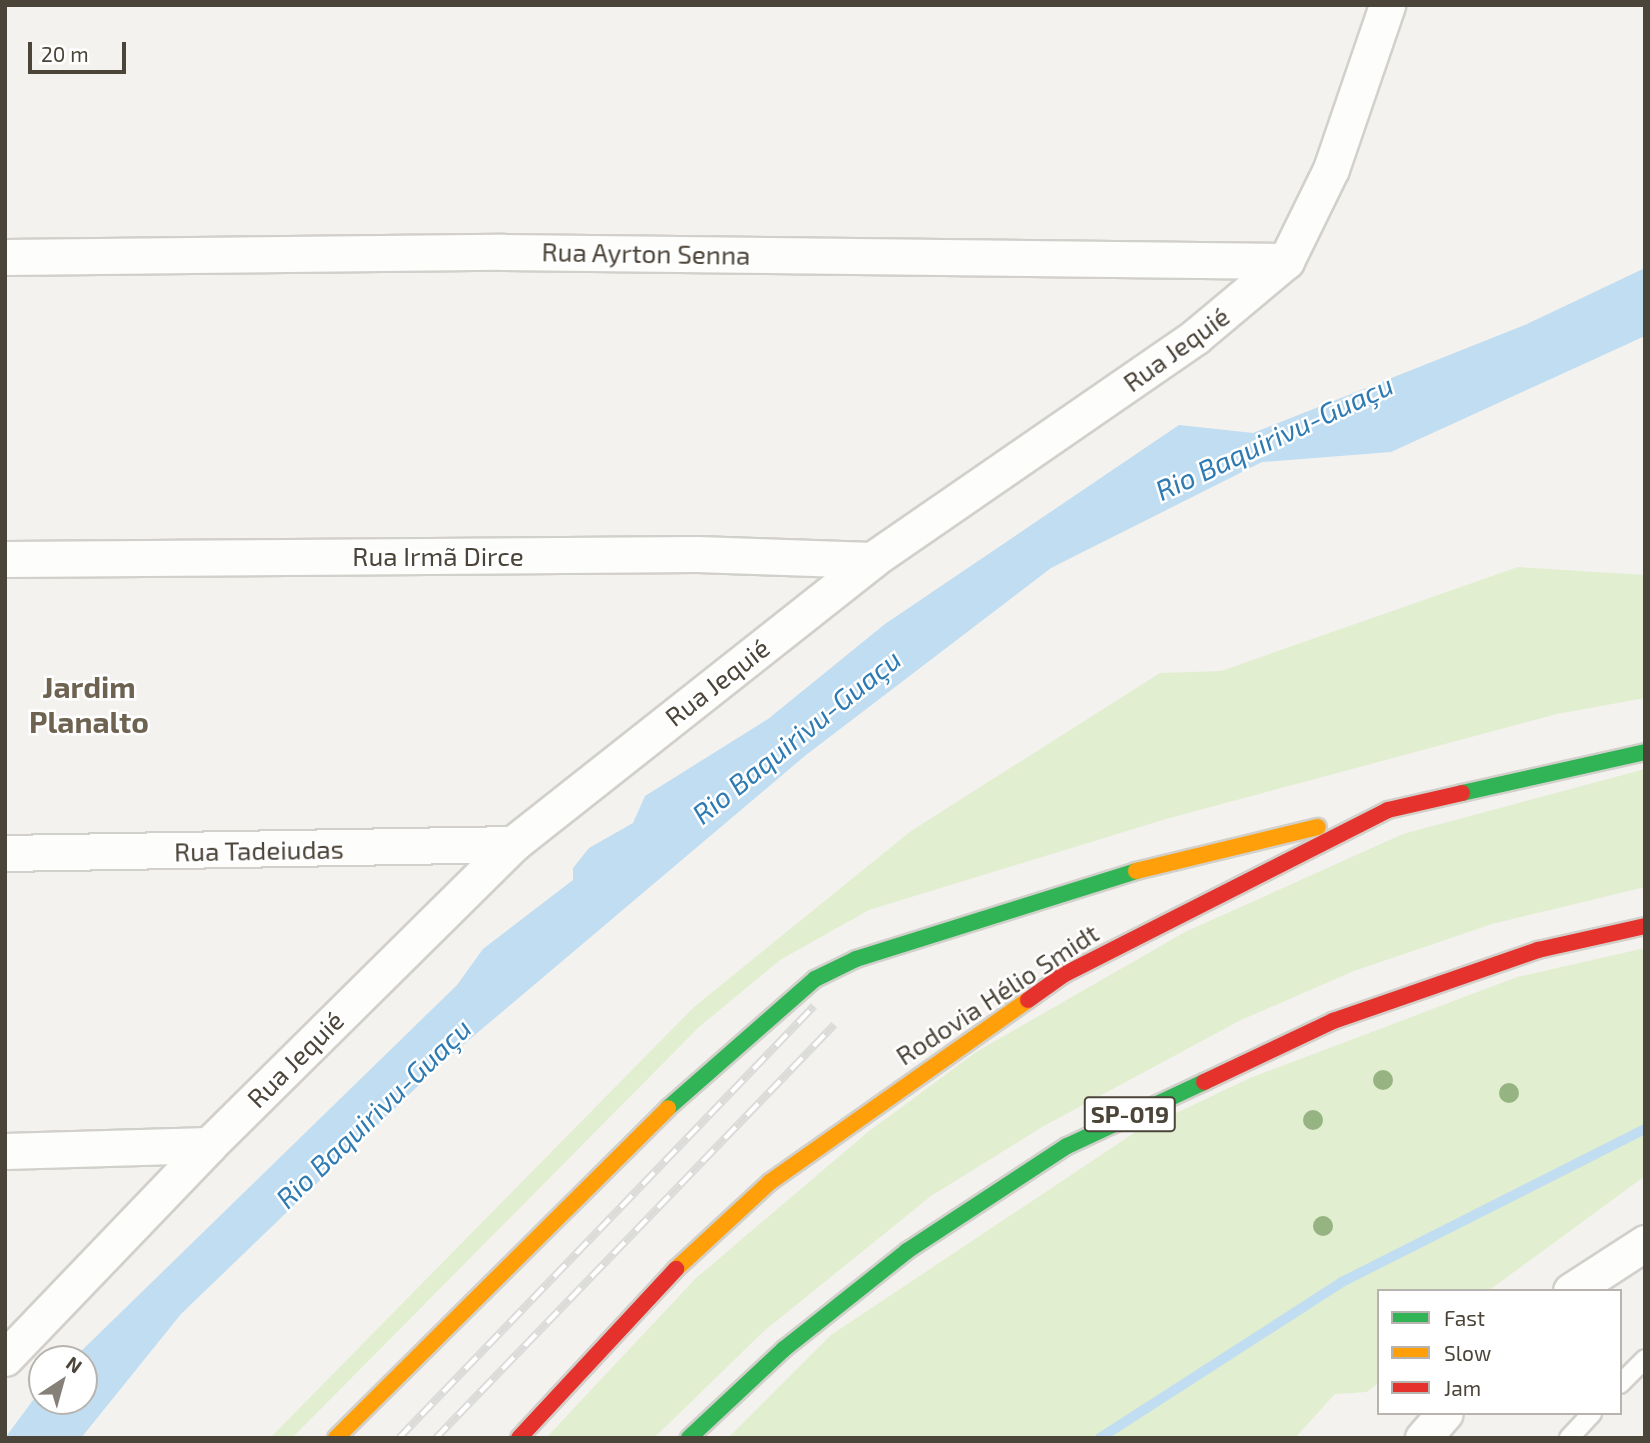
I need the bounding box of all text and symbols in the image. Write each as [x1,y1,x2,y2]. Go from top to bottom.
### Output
scale bar [32,28,130,72]
text: 20 m [41,41,89,66]
street label: Rua Ayrton Senna [541,236,751,270]
street label: Rua Jequié [1117,300,1235,398]
water label: Rio Baquirivu-Guaçu [1150,367,1398,507]
street label: Rua Irmã Dirce [352,540,524,572]
street label: Rua Jequié [659,632,775,732]
water label: Rio Baquirivu-Guaçu [685,642,907,830]
district label: Jardim Planalto [29,668,149,738]
street label: Rua Tadeiudas [174,833,344,867]
street label: Rodovia Hélio Smidt [890,917,1104,1071]
street label: Rua Jequié [240,1004,350,1114]
water label: Rio Baquirivu-Guaçu [268,1011,478,1215]
road number: SP-019 [1083,1094,1177,1134]
legend [1377,1289,1622,1415]
text: Fast [1444,1305,1485,1330]
text: Slow [1444,1340,1491,1365]
north arrow [28,1345,98,1415]
text: N [62,1351,87,1378]
text: Jam [1444,1375,1481,1400]

